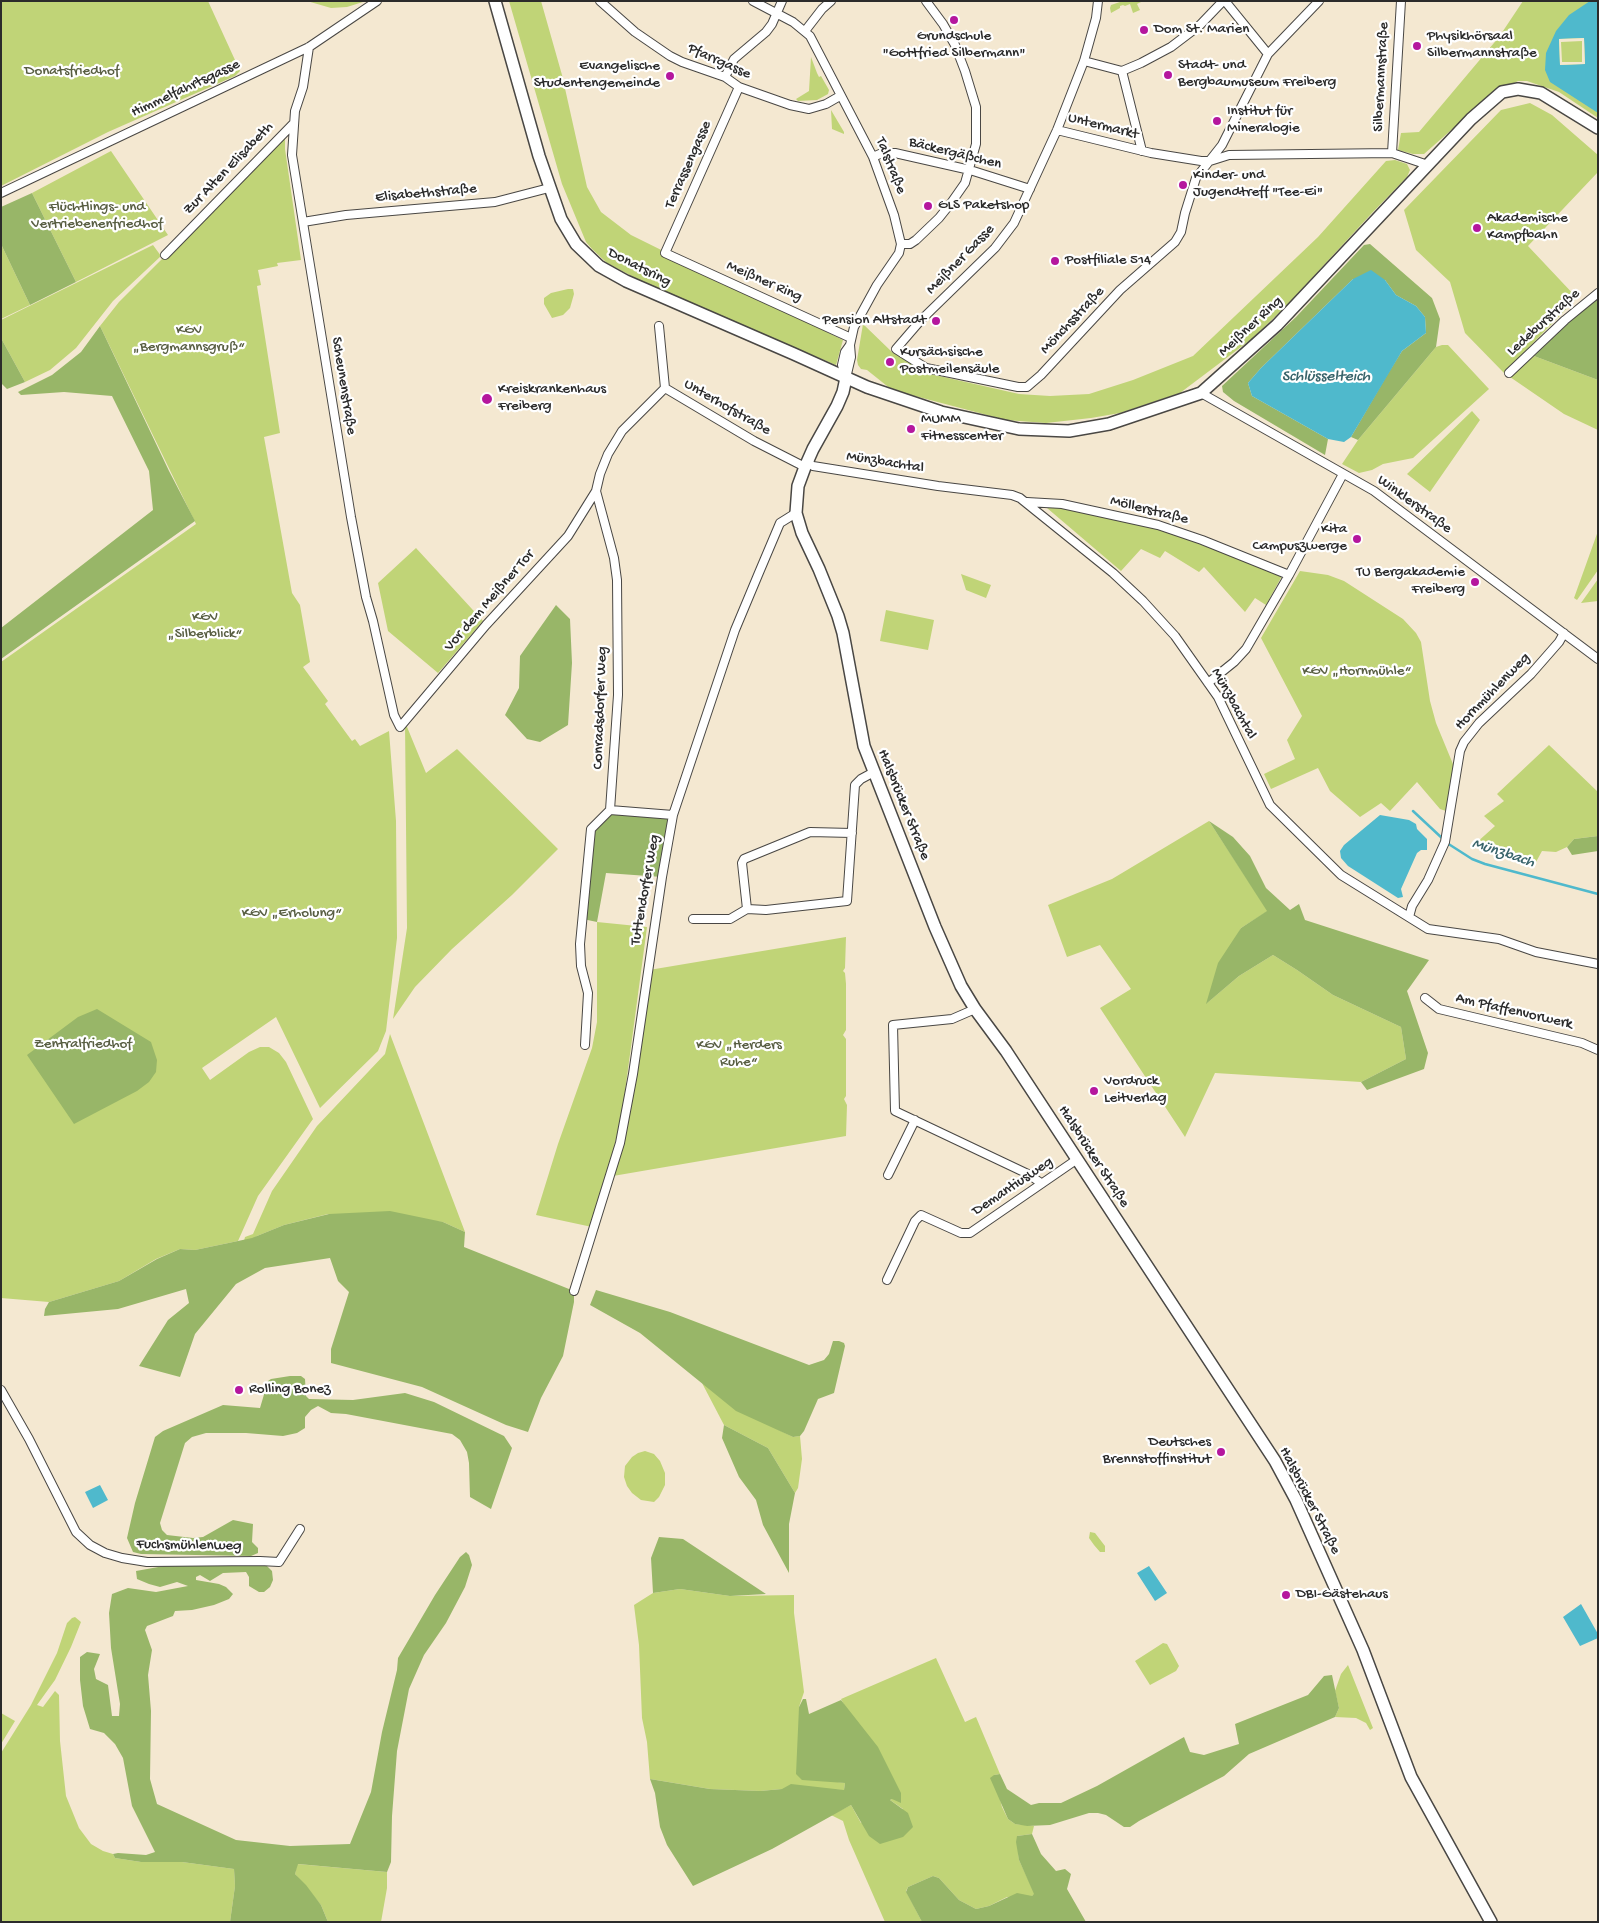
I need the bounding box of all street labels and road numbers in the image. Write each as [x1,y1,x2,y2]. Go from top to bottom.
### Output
street label: Silbermannstraße [1370,22,1394,132]
street label: Pfarrgasse [685,40,753,84]
street label: Himmelfahrtsgasse [129,56,243,122]
street label: Untermarkt [1066,110,1140,144]
street label: Terrassengasse [662,118,716,212]
street label: Zur Alten Elisabeth [180,119,278,219]
street label: Bäckergäßchen [907,134,1003,174]
street label: Talstraße [871,135,909,197]
street label: Elisabethstraße [375,181,477,207]
street label: Meißner Gasse [923,221,999,299]
street label: Donatsring [604,244,674,292]
street label: Meißner Ring [723,257,805,307]
street label: Mönchsstraße [1037,283,1109,359]
street label: Ledeburstraße [1504,285,1584,361]
street label: Meißner Ring [1215,293,1287,361]
street label: Scheunenstraße [326,336,360,436]
street label: Unterhofstraße [680,376,774,440]
street label: Münzbachtal [845,448,925,478]
street label: Winklerstraße [1373,472,1455,538]
street label: Möllerstraße [1108,493,1190,529]
street label: Vor dem Meißner Tor [441,546,539,656]
street label: Conradsdorfer Weg [590,646,612,770]
street label: Hornmühlenweg [1452,650,1534,734]
street label: Münzbachtal [1206,665,1260,743]
street label: Halsbrücker Straße [873,747,933,863]
street label: Tuttendorfer Weg [627,833,665,947]
street label: Am Pfaffenvorwerk [1454,990,1574,1034]
street label: Halsbrücker Straße [1053,1103,1133,1211]
street label: Demantiusweg [969,1153,1057,1221]
street label: Halsbrücker Straße [1274,1444,1344,1558]
street label: Fuchsmühlenweg [136,1536,242,1556]

